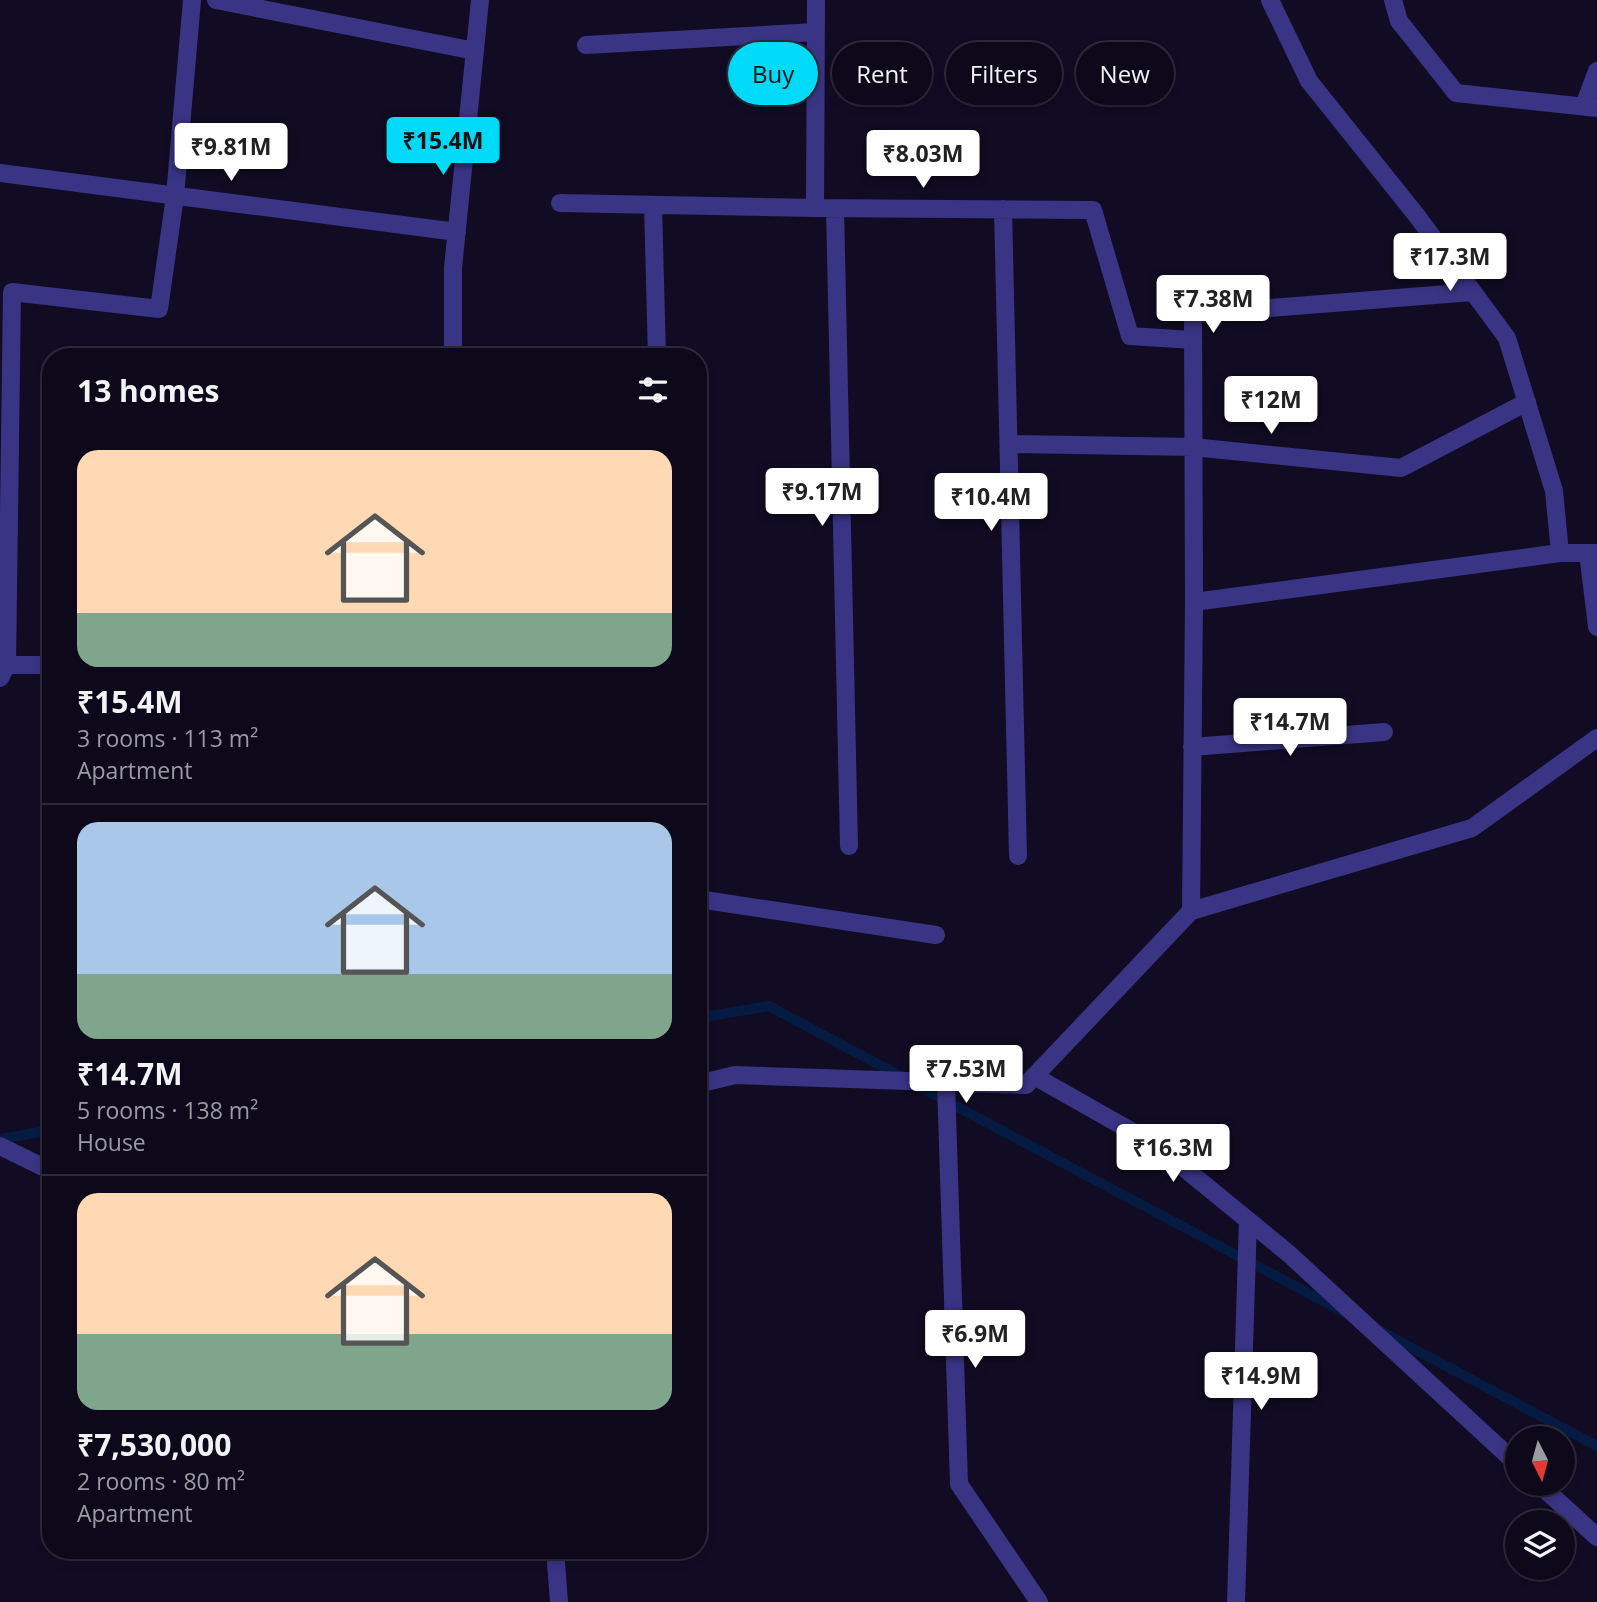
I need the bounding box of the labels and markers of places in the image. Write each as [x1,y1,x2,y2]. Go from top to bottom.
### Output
pin: ₹15.4M [386,118,500,177]
pin: ₹9.81M [174,124,288,183]
pin: ₹8.03M [866,130,980,190]
pin: ₹17.3M [1393,233,1507,293]
pin: ₹7.38M [1156,276,1270,335]
pin: ₹12M [1230,376,1312,436]
pin: ₹9.17M [765,468,879,528]
pin: ₹10.4M [934,474,1048,533]
pin: ₹14.7M [1233,698,1347,758]
pin: ₹7.53M [909,1046,1023,1105]
pin: ₹16.3M [1116,1124,1230,1184]
pin: ₹6.9M [926,1310,1024,1370]
pin: ₹14.9M [1204,1352,1318,1412]

